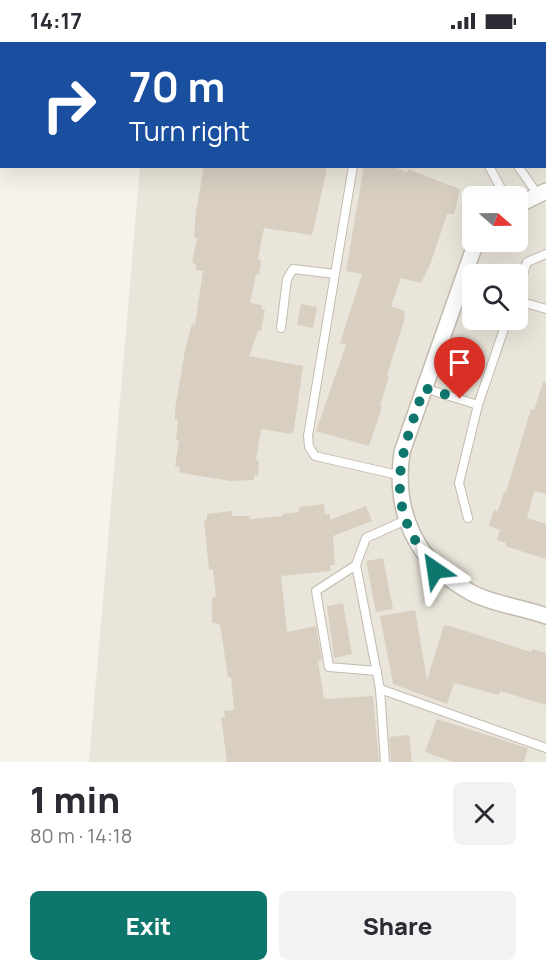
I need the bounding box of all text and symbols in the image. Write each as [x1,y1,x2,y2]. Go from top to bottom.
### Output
text: 14:17 [30,6,82,36]
text: 70 m [129,57,225,115]
icon: right [30,66,108,144]
text: Turn right [129,112,250,149]
north arrow [462,186,528,252]
map controls [462,186,528,330]
button: search [462,264,528,330]
pin [434,337,485,399]
icon: arrive [443,346,476,379]
position arrow [403,538,467,602]
text: 1 min [30,775,120,824]
button: close [453,782,516,845]
text: 80 m · 14:18 [30,822,132,849]
button: Exit [30,891,267,960]
button: Share [279,891,516,960]

